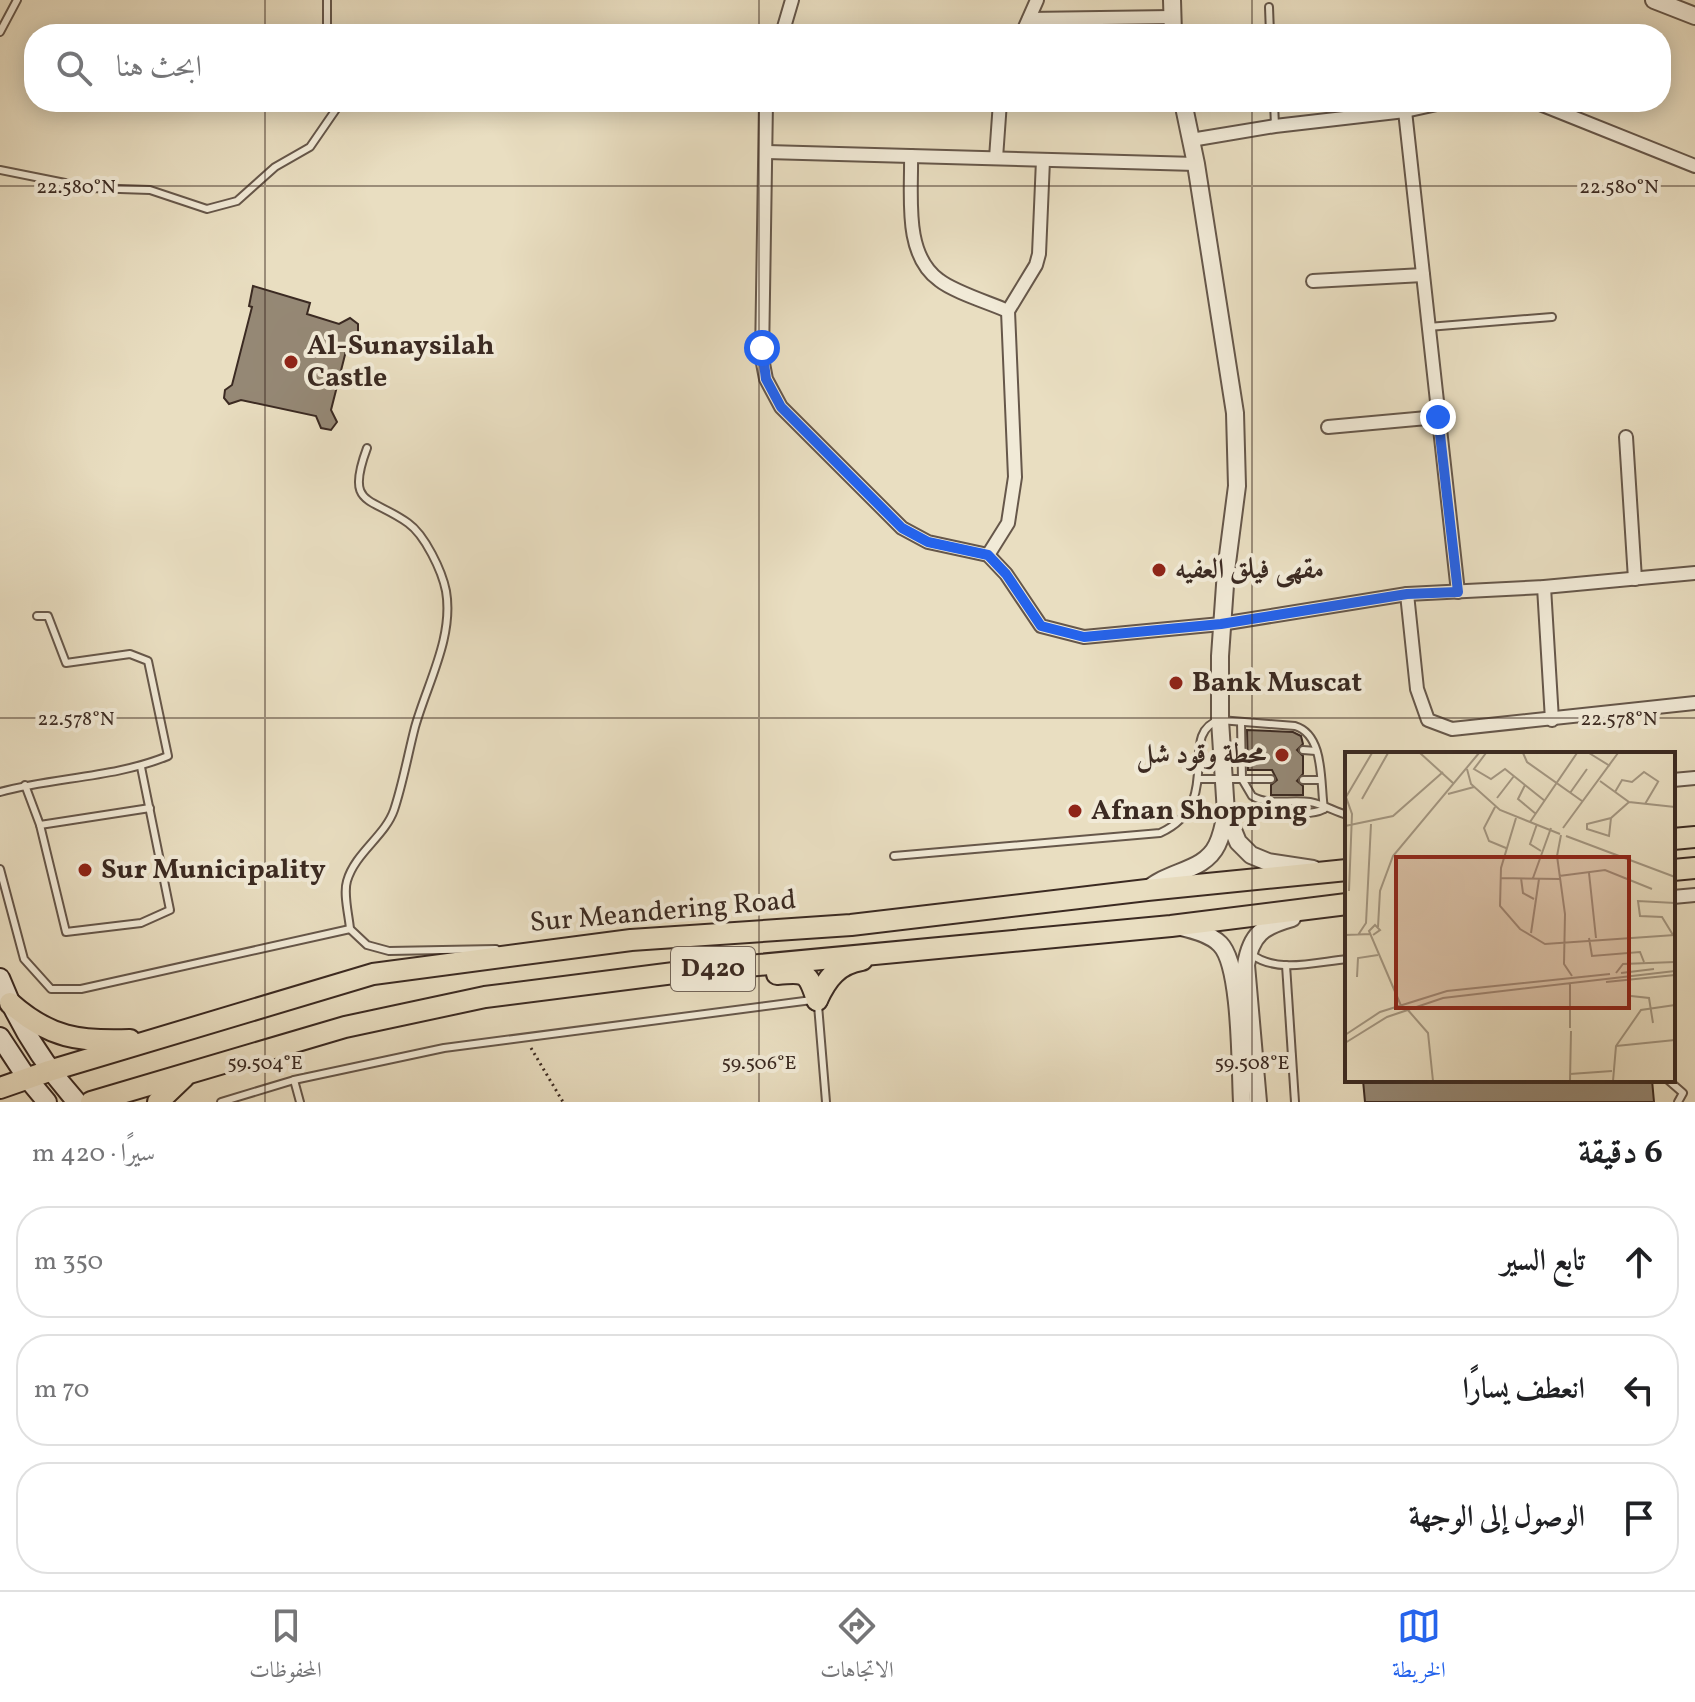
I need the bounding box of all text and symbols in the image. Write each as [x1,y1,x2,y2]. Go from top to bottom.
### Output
search box [24,24,1671,112]
icon: search [52,46,96,90]
text: ابحث هنا [116,47,202,89]
text: 22.580°N [36,174,116,202]
text: 22.580°N [1579,174,1659,202]
place label: Al-Sunaysilah Castle [307,327,495,398]
route start [744,330,780,366]
marker: Al-Sunaysilah Castle [282,353,300,371]
route end [1420,399,1456,435]
place label: مقهى فيلق العفيه [1175,551,1324,590]
marker: مقهى فيلق العفيه [1150,561,1168,579]
place label: Bank Muscat [1192,664,1362,703]
marker: Bank Muscat [1167,674,1185,692]
text: 22.578°N [38,706,115,734]
text: 22.578°N [1581,706,1658,734]
place label: محطة وقود شل [1136,736,1267,775]
marker: محطة وقود شل [1273,746,1291,764]
inset map [1345,752,1675,1082]
place label: Afnan Shopping [1091,792,1307,831]
marker: Afnan Shopping [1066,802,1084,820]
place label: Sur Municipality [101,851,326,890]
marker: Sur Municipality [76,861,94,879]
street label: Sur Meandering Road [528,881,798,943]
road number: D420 [671,947,755,991]
text: 59.504°E [227,1050,303,1078]
text: 59.506°E [721,1050,797,1078]
text: 59.508°E [1215,1050,1289,1078]
text: 6 دقيقة [1578,1130,1663,1177]
text: سيرًا · 420 m [32,1136,155,1172]
icon: ahead [1617,1240,1661,1284]
text: تابع السير [1501,1241,1585,1283]
text: 350 m [34,1244,103,1280]
icon: left [1617,1368,1661,1412]
text: انعطف يسارًا [1462,1369,1585,1411]
text: 70 m [34,1372,89,1408]
icon: arrive [1617,1496,1661,1540]
text: الوصول إلى الوجهة [1409,1497,1585,1539]
tab: المحفوظات [249,1604,322,1691]
tab: الاتجاهات [820,1604,894,1691]
tab: الخريطة [1392,1604,1446,1691]

